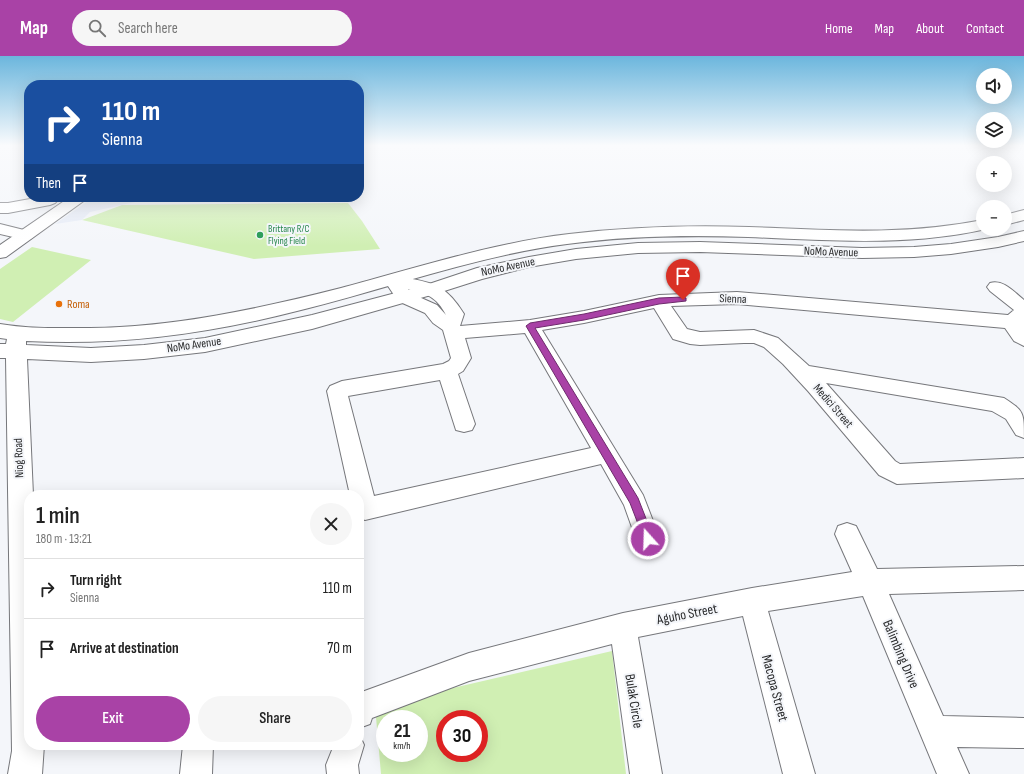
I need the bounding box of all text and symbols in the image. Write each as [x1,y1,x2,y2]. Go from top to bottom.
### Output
search box [72,10,352,46]
text: Map [20,17,48,40]
icon: search [86,17,108,39]
text: Search here [118,19,178,38]
text: Home [825,20,853,37]
text: Map [875,20,894,37]
text: About [916,20,944,37]
text: Contact [966,20,1004,37]
map controls [976,68,1012,236]
button: sound [976,68,1012,104]
text: 110 m [102,95,160,128]
icon: right [36,96,88,148]
button: layers [976,112,1012,148]
text: Sienna [102,129,143,150]
button: + [976,156,1012,192]
icon: arrive [69,172,91,194]
text: Then [36,174,61,193]
button: − [976,200,1012,236]
place label: Brittany R/C Flying Field [268,223,310,247]
marker: Brittany R/C Flying Field [255,230,265,240]
street label: NoMo Avenue [804,244,859,260]
street label: NoMo Avenue [480,254,536,280]
pin [666,259,700,300]
icon: arrive [672,265,694,287]
street label: Sienna [719,291,747,307]
place label: Roma [67,297,90,312]
marker: Roma [54,299,64,309]
street label: NoMo Avenue [166,334,222,356]
street label: Medici Street [810,381,856,431]
street label: Niog Road [11,438,27,478]
text: 1 min [36,501,80,530]
button: close [310,503,352,545]
position arrow [627,518,669,560]
text: 180 m · 13:21 [36,531,92,547]
text: Turn right [70,571,122,590]
icon: right [36,578,58,600]
text: 110 m [323,579,352,598]
text: Sienna [70,590,99,606]
street label: Aguho Street [654,600,719,628]
street label: Balimbing Drive [879,617,923,691]
icon: arrive [36,638,58,660]
text: Arrive at destination [70,639,179,658]
text: 70 m [327,639,352,658]
street label: Macopa Street [758,653,792,723]
street label: Bulak Circle [621,673,647,729]
button: Exit [36,696,190,742]
button: Share [198,696,352,742]
speed limit sign: 30 [436,710,488,762]
text: 21 [394,719,410,743]
text: km/h [393,740,411,752]

